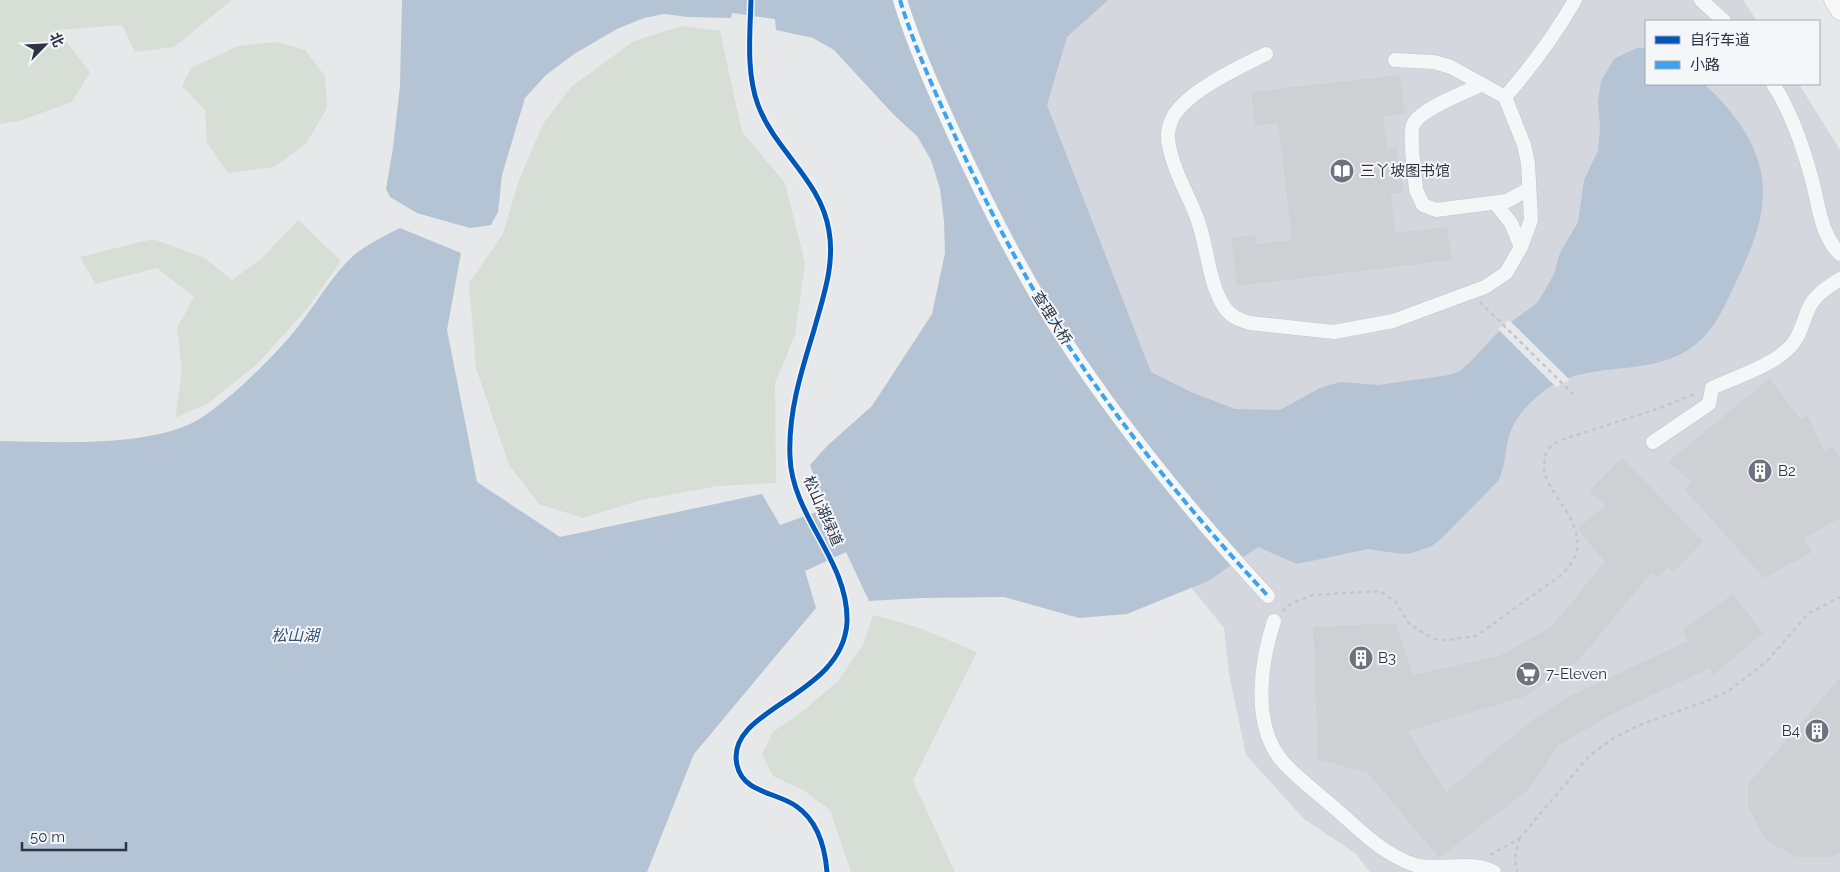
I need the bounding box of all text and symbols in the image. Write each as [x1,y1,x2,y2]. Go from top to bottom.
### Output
north arrow [20,20,70,70]
legend [1645,20,1820,85]
text: 北 [47,30,67,49]
text: 自行车道 [1690,31,1750,49]
text: 小路 [1690,56,1720,74]
library icon: 三丫坡图书馆 [1329,158,1355,184]
place label: 三丫坡图书馆 [1360,162,1450,180]
street label: 查理大桥 [1028,288,1076,348]
building icon: B2 [1747,458,1773,484]
place label: B2 [1778,462,1796,480]
street label: 松山湖绿道 [800,473,846,549]
water label: 松山湖 [271,626,322,645]
building icon: B3 [1348,645,1374,671]
place label: B3 [1378,649,1396,667]
supermarket icon: 7-Eleven [1515,661,1541,687]
place label: 7-Eleven [1546,665,1607,683]
building icon: B4 [1804,718,1830,744]
place label: B4 [1782,722,1800,740]
scale bar [22,820,126,852]
text: 50 m [30,828,65,846]

